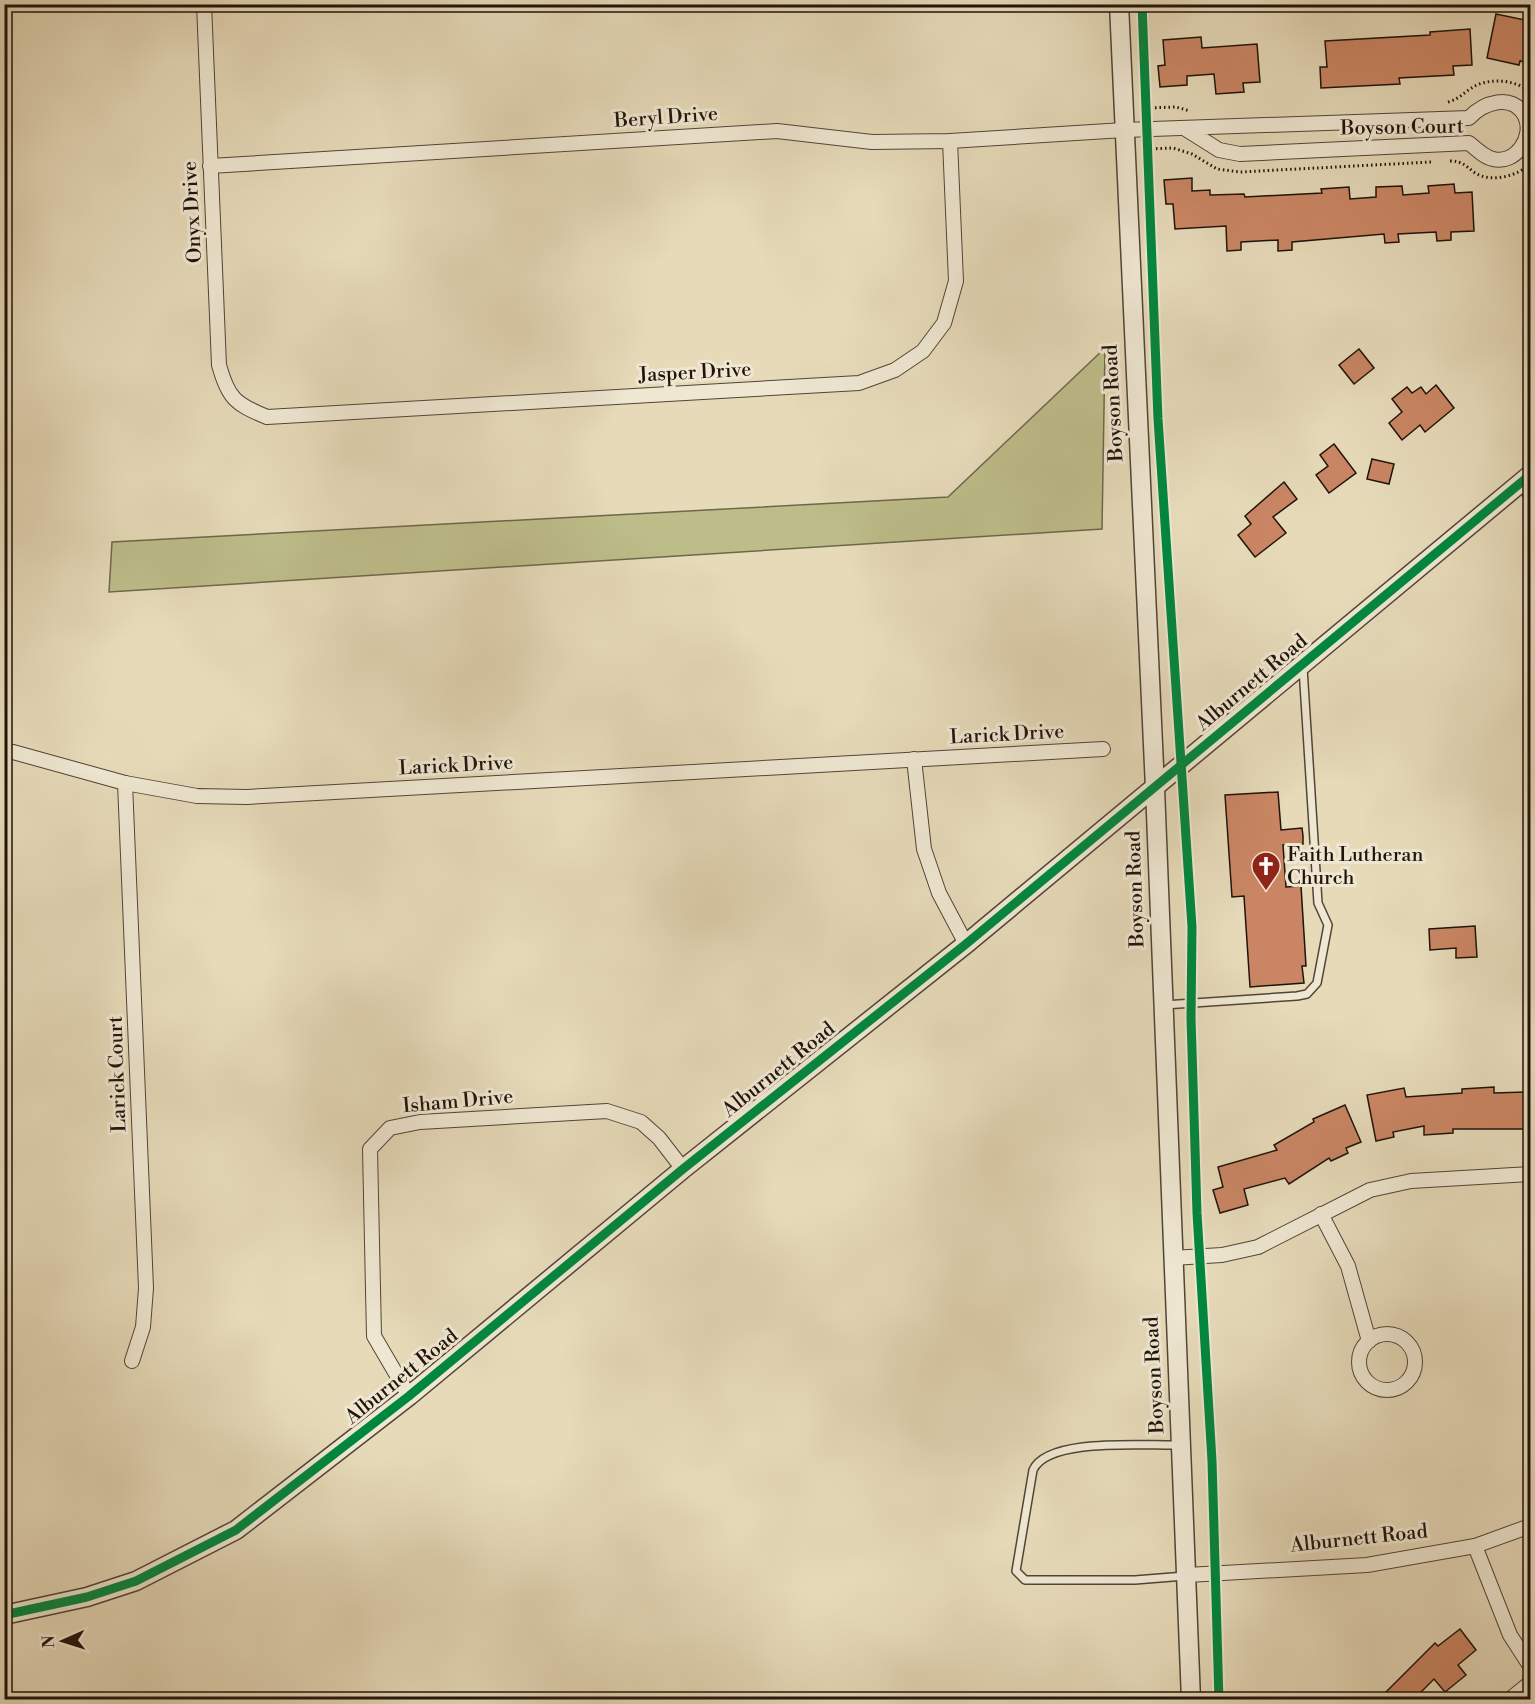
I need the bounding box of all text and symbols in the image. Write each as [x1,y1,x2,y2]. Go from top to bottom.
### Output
street label: Beryl Drive [612,102,719,134]
street label: Boyson Court [1339,114,1464,142]
street label: Onyx Drive [178,160,208,264]
street label: Boyson Road [1098,343,1130,463]
street label: Jasper Drive [637,358,752,388]
street label: Alburnett Road [1190,629,1313,738]
street label: Larick Drive [949,720,1065,750]
street label: Larick Drive [398,751,514,781]
street label: Boyson Road [1121,829,1151,949]
place label: Faith Lutheran Church [1287,843,1423,891]
church icon: Faith Lutheran Church [1250,850,1282,892]
street label: Larick Court [103,1015,133,1133]
street label: Alburnett Road [717,1016,841,1124]
street label: Isham Drive [402,1085,514,1119]
street label: Boyson Road [1139,1315,1171,1435]
street label: Alburnett Road [340,1323,464,1431]
street label: Alburnett Road [1288,1519,1430,1559]
north arrow [33,1611,93,1671]
text: N [39,1635,59,1649]

